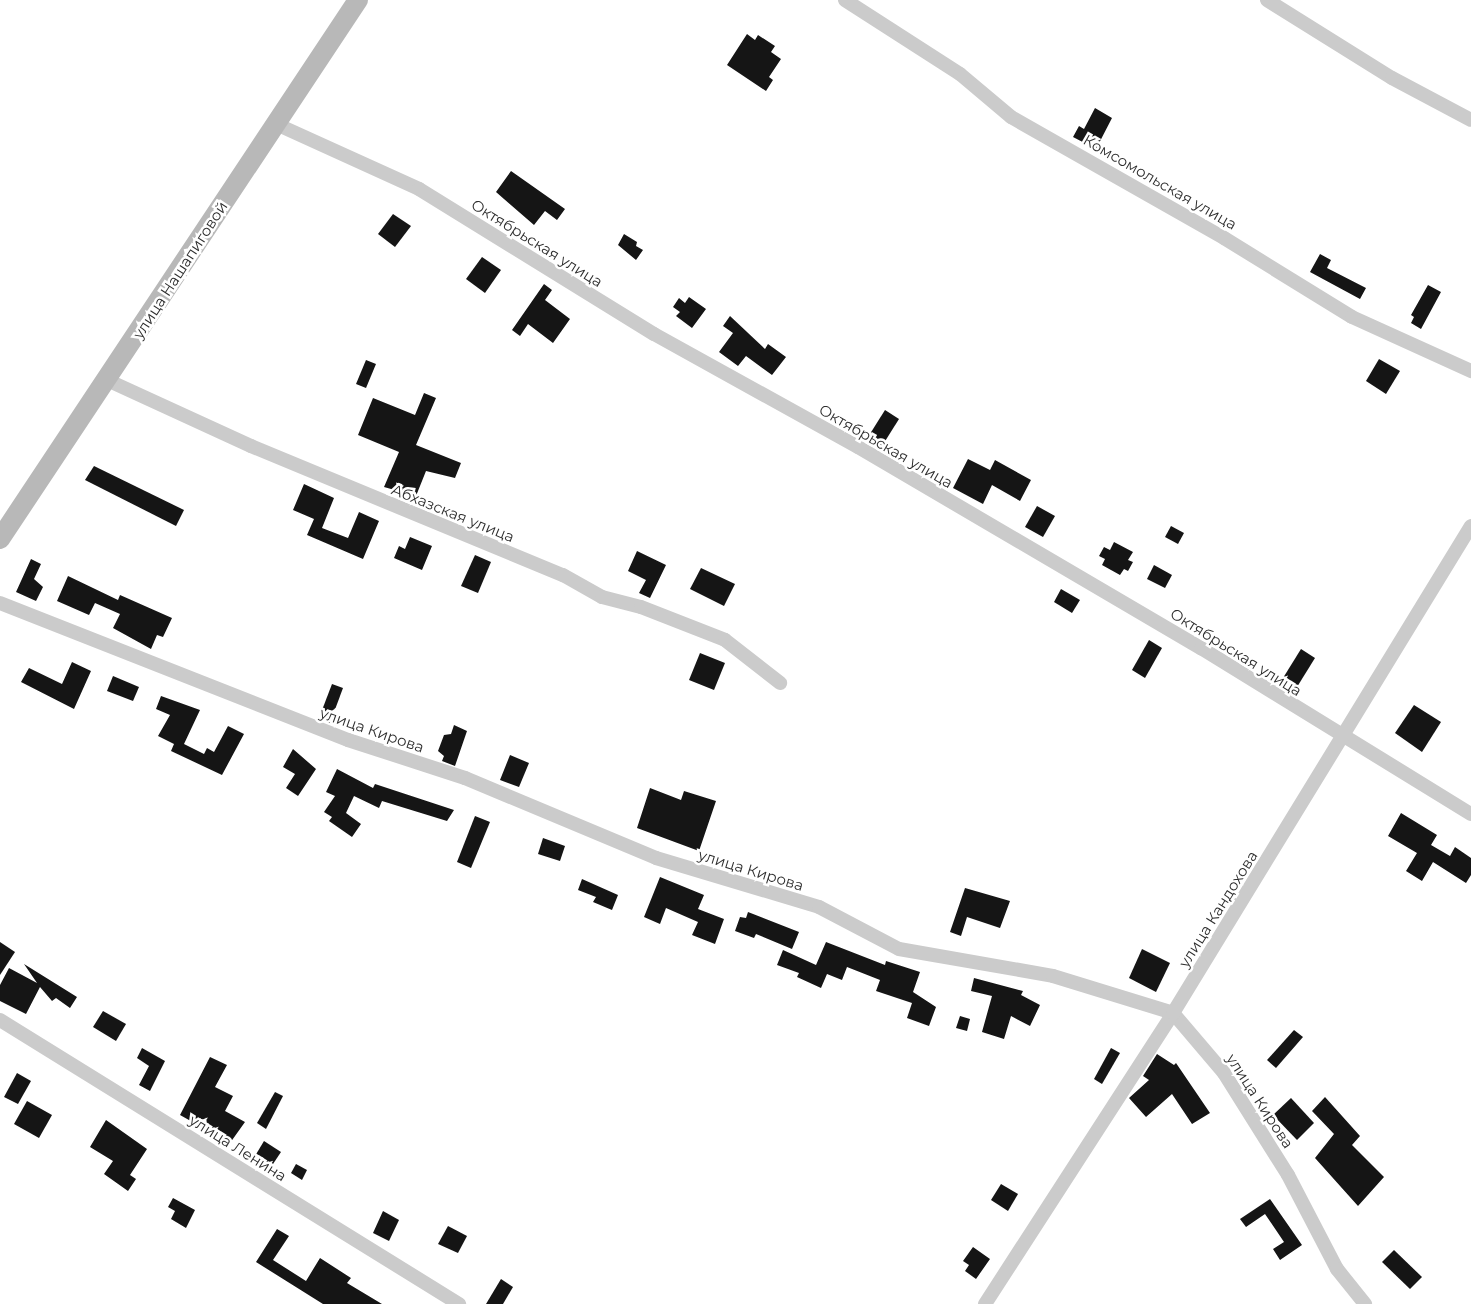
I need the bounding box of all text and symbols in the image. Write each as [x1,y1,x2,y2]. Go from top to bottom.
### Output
street label: Комсомольская улица [1080,131,1240,233]
street label: Октябрьская улица [468,195,606,291]
street label: улица Нашапиговой [129,198,231,342]
street label: Октябрьская улица [816,400,956,492]
street label: Абхазская улица [389,480,517,546]
street label: Октябрьская улица [1167,604,1305,700]
street label: улица Кирова [317,704,427,756]
street label: улица Кирова [696,845,806,895]
street label: улица Кандохова [1175,847,1261,971]
street label: улица Кирова [1223,1050,1297,1152]
street label: улица Ленина [186,1111,290,1185]

